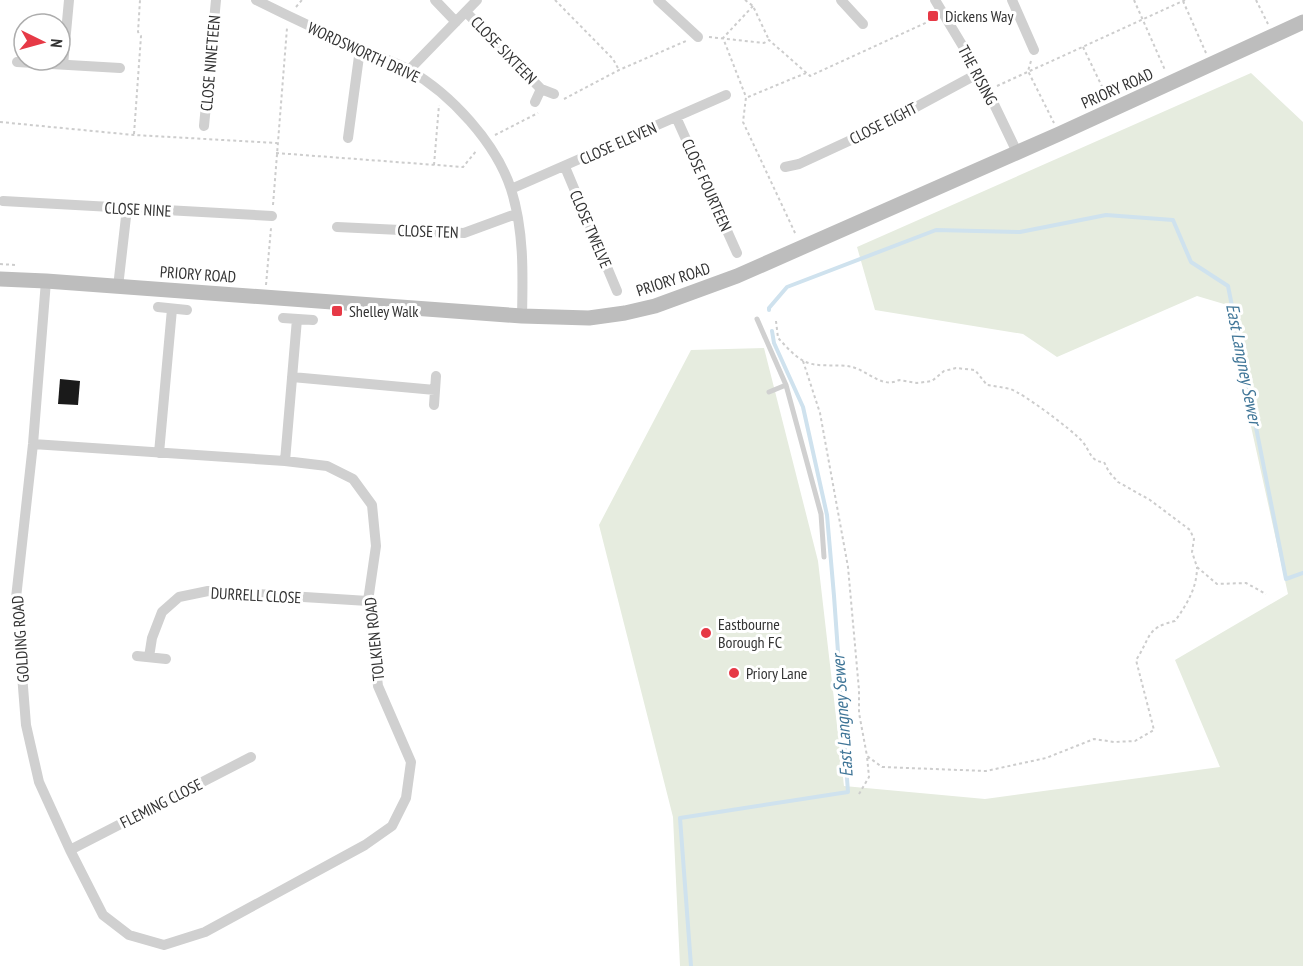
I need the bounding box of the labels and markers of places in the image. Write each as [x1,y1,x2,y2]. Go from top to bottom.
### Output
place label: Dickens Way [945,6,1013,26]
marker: Dickens Way [926,9,940,23]
place label: Shelley Walk [349,301,419,321]
marker: Shelley Walk [330,304,344,318]
place label: Eastbourne Borough FC [718,614,782,652]
marker: Eastbourne Borough FC [699,626,713,640]
place label: Priory Lane [746,663,807,683]
marker: Priory Lane [727,666,741,680]

